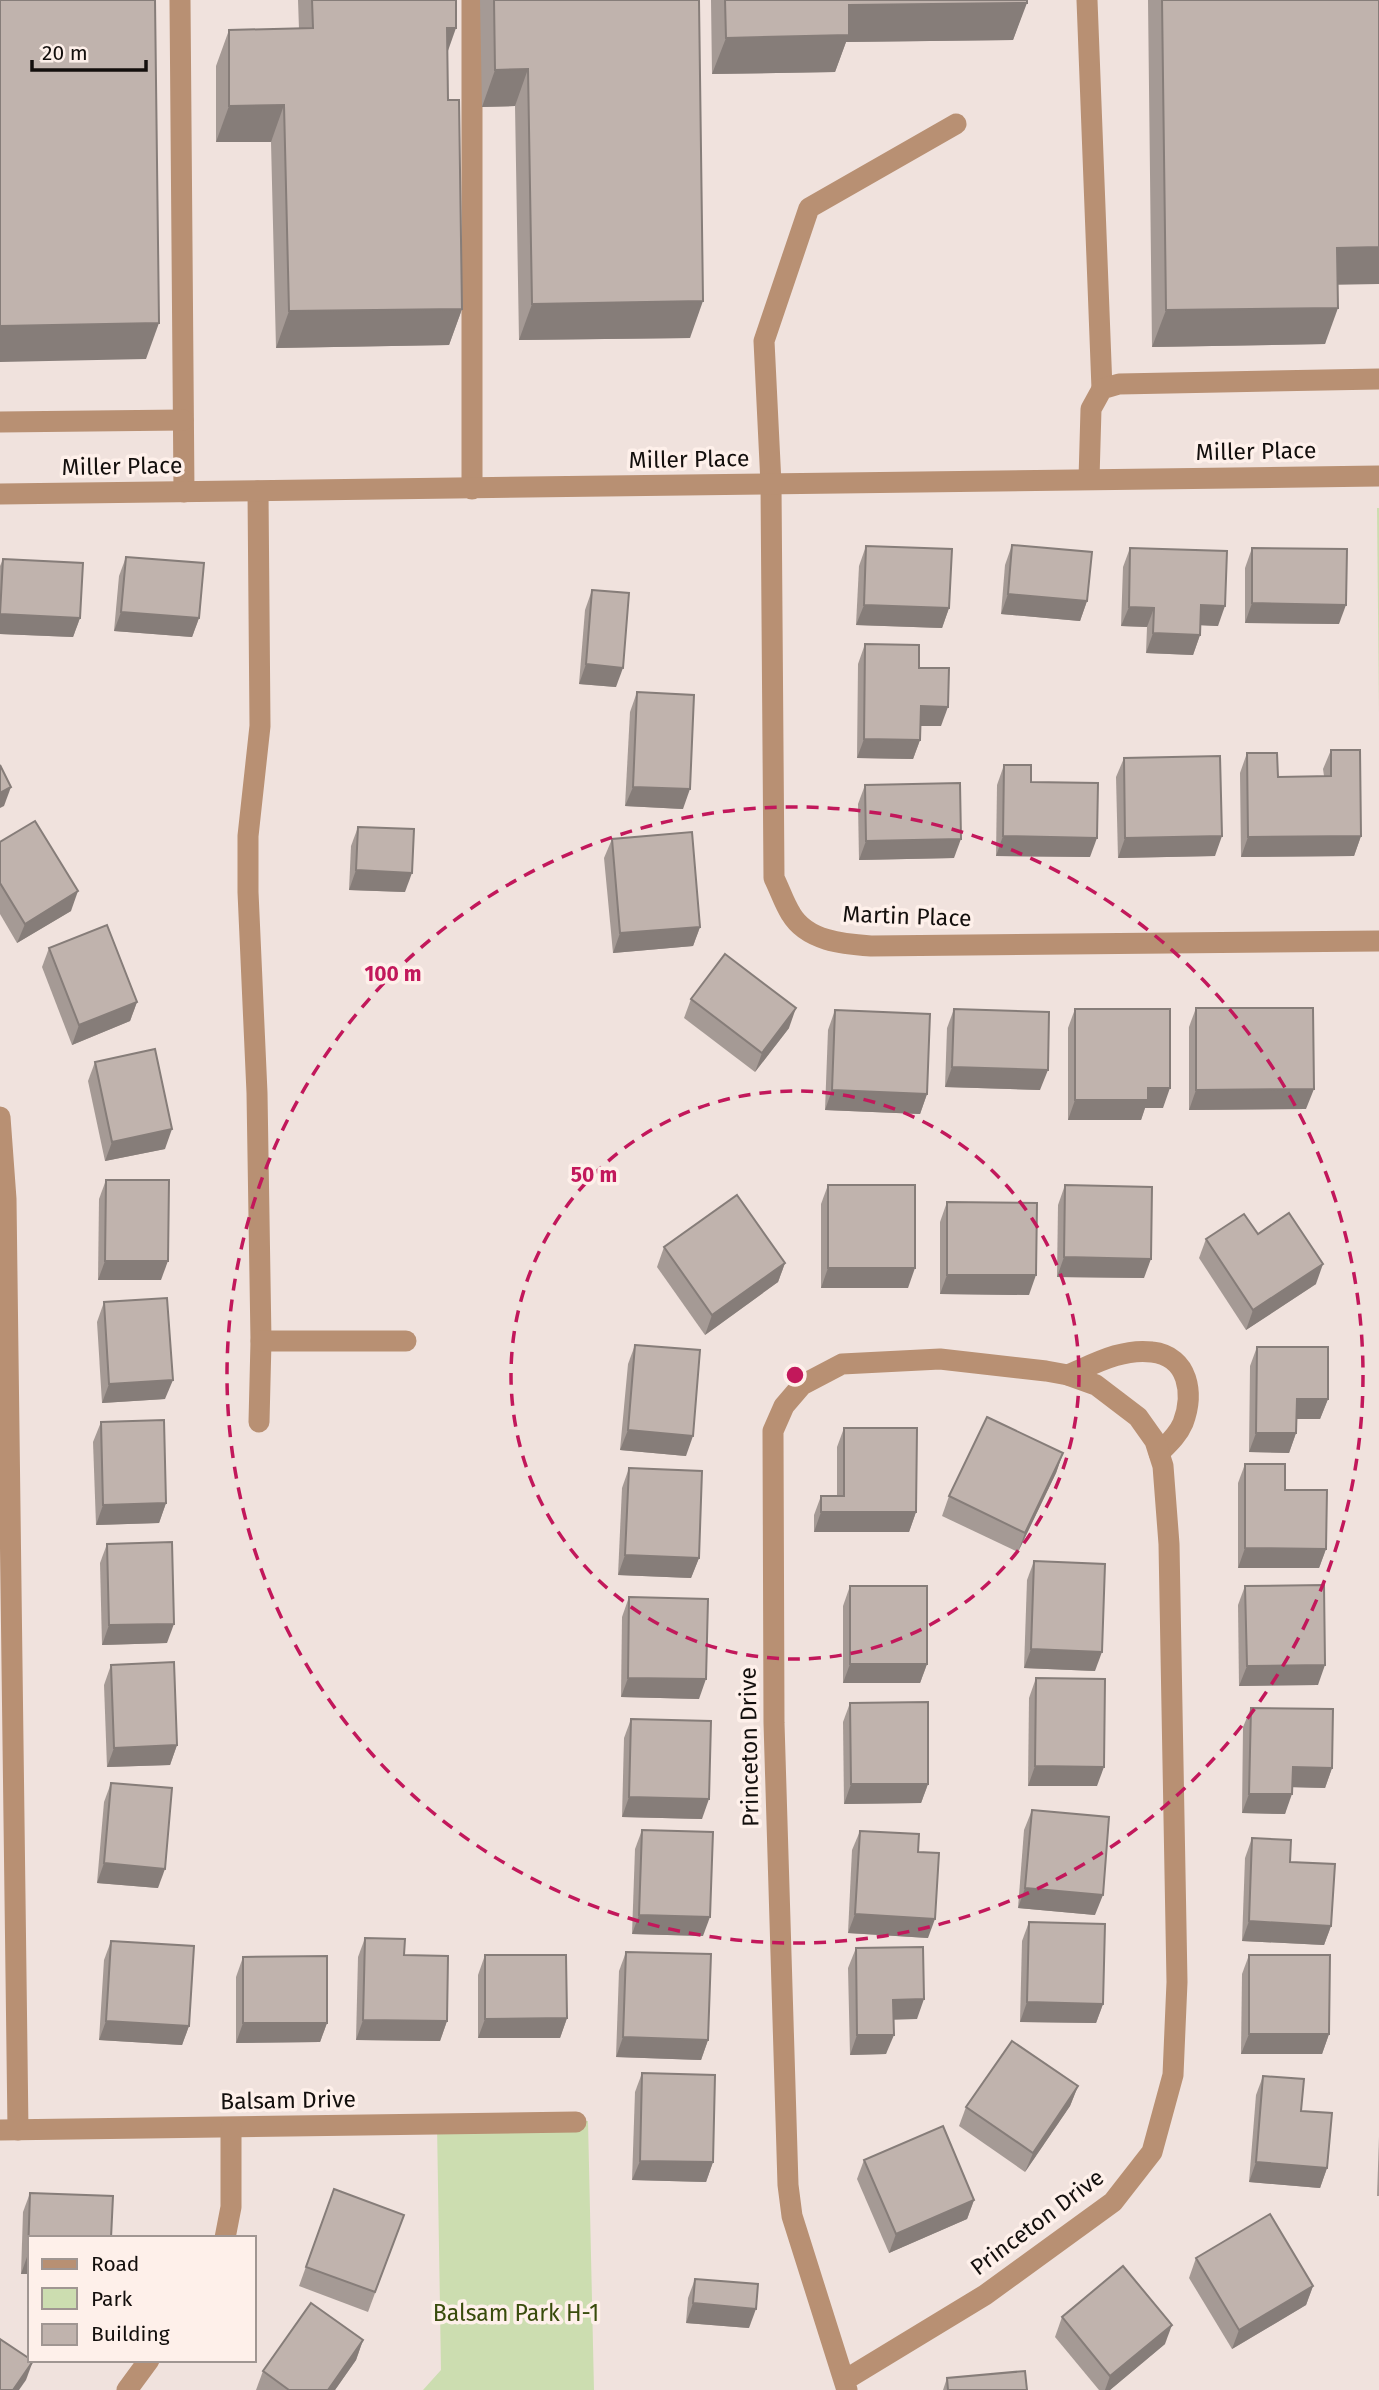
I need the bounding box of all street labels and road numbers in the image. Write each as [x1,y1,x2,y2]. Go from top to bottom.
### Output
street label: Miller Place [1195,436,1317,466]
street label: Miller Place [628,444,750,474]
street label: Miller Place [61,451,183,481]
street label: Martin Place [842,900,972,932]
street label: Princeton Drive [734,1667,764,1827]
street label: Balsam Drive [220,2085,356,2115]
street label: Princeton Drive [965,2163,1109,2281]

